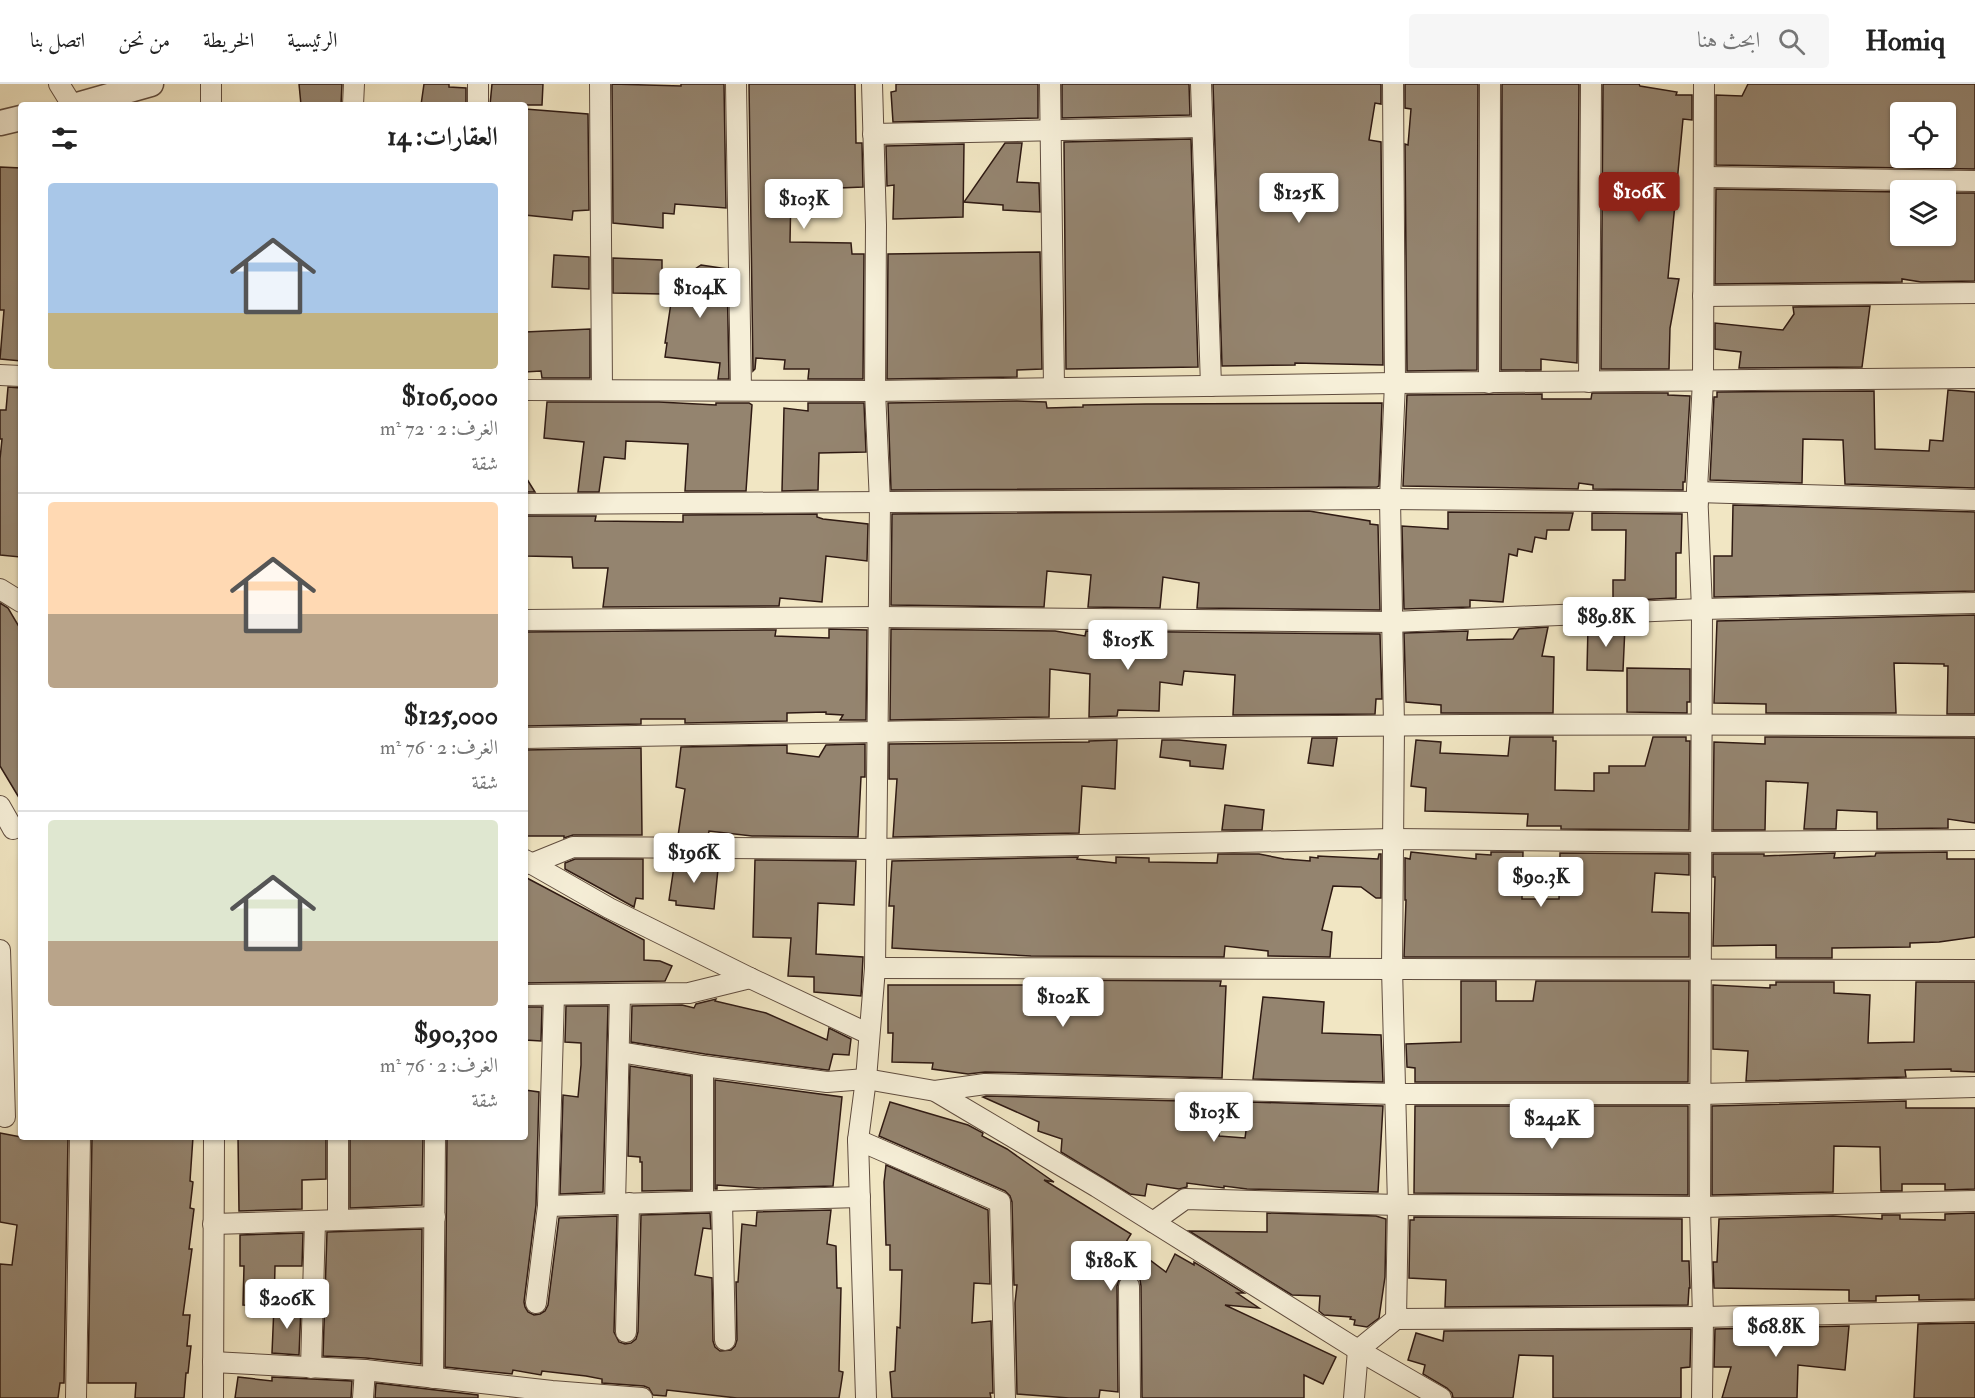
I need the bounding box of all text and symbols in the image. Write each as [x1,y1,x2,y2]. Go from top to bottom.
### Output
search box [1409,14,1829,68]
text: Homiq [1865,24,1945,59]
icon: search [1775,25,1808,58]
text: ابحث هنا [1697,26,1760,54]
text: اتصل بنا [30,27,85,54]
text: من نحن [118,27,170,54]
text: الخريطة [203,27,254,54]
text: الرئيسية [287,27,338,54]
map controls [1890,102,1956,246]
button: locate [1890,102,1956,168]
text: العقارات: 14 [387,121,498,153]
icon: filters [48,122,81,155]
pin: $106K [1597,172,1681,223]
pin: $125K [1257,173,1341,224]
pin: $103K [762,179,846,230]
text: $106K [1613,179,1665,204]
text: $125K [1273,180,1325,205]
button: layers [1890,180,1956,246]
text: $103K [779,186,829,211]
icon: home [219,222,327,330]
pin: $104K [658,268,742,319]
text: $104K [673,275,727,300]
text: $106,000 [402,381,498,413]
text: الغرف: 2 · 72 m² [380,416,498,441]
text: شقة [472,451,498,476]
icon: home [219,541,327,649]
pin: $89.8K [1557,597,1655,648]
text: $89.8K [1577,604,1635,629]
pin: $105K [1086,620,1170,671]
text: $105K [1102,627,1154,652]
text: $125,000 [404,700,498,732]
text: الغرف: 2 · 76 m² [380,735,498,760]
text: شقة [472,770,498,795]
pin: $196K [652,833,736,884]
text: $196K [668,840,720,865]
pin: $90.3K [1492,857,1590,908]
icon: home [219,859,327,967]
text: $90.3K [1512,864,1570,889]
pin: $102K [1021,977,1105,1028]
text: $102K [1037,984,1089,1009]
text: $90,300 [414,1018,498,1050]
text: الغرف: 2 · 76 m² [380,1053,498,1078]
text: شقة [472,1088,498,1113]
pin: $103K [1172,1092,1256,1143]
text: $103K [1189,1099,1239,1124]
pin: $242K [1510,1099,1594,1150]
text: $242K [1524,1106,1580,1131]
pin: $180K [1069,1241,1153,1292]
text: $180K [1085,1248,1137,1273]
pin: $206K [245,1279,329,1330]
text: $206K [259,1286,315,1311]
pin: $68.8K [1727,1307,1825,1358]
text: $68.8K [1747,1314,1805,1339]

